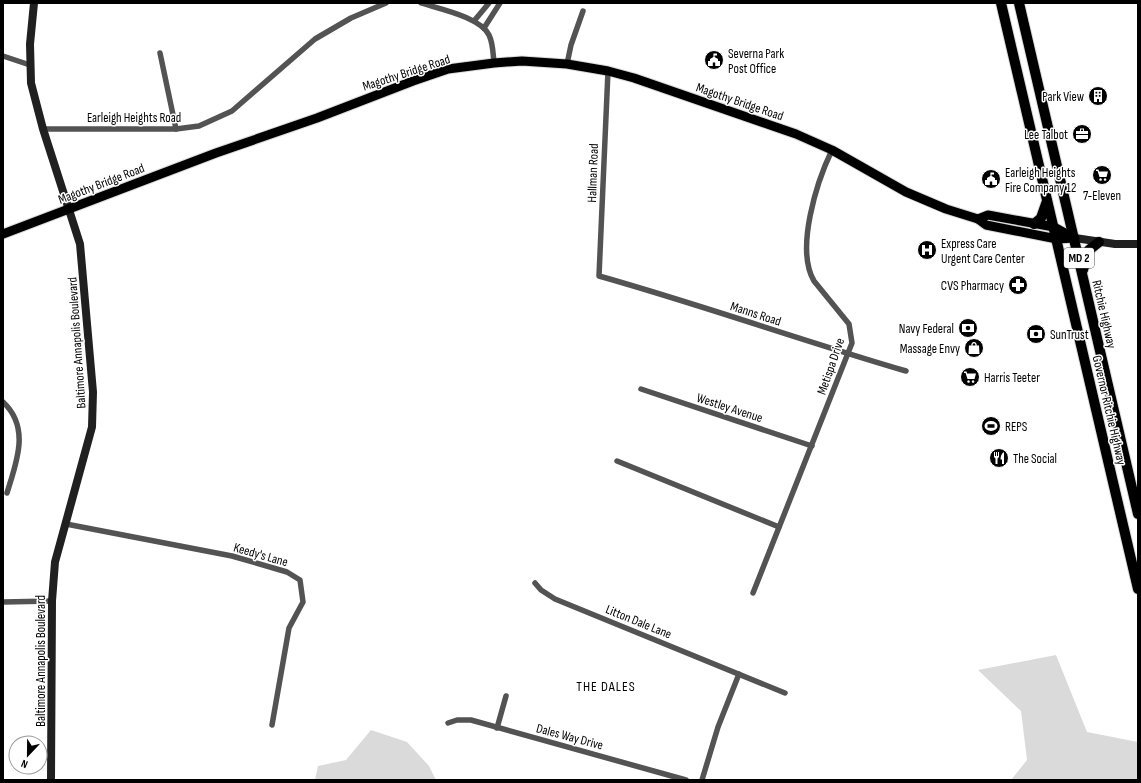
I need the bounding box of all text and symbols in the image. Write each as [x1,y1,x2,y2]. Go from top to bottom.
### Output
place label: Severna Park Post Office [728,46,784,77]
public building icon: Severna Park Post Office [703,49,725,71]
street label: Magothy Bridge Road [360,51,452,95]
street label: Magothy Bridge Road [694,80,785,124]
building icon: Park View [1087,85,1109,107]
place label: Park View [1042,89,1085,105]
street label: Earleigh Heights Road [87,110,181,126]
office icon: Lee Talbot [1071,123,1093,145]
place label: Lee Talbot [1024,127,1068,143]
street label: Hallman Road [584,143,602,203]
street label: Magothy Bridge Road [56,160,147,208]
supermarket icon: 7-Eleven [1091,164,1113,186]
place label: Earleigh Heights Fire Company 12 [1005,165,1076,196]
public building icon: Earleigh Heights Fire Company 12 [980,168,1002,190]
place label: 7-Eleven [1083,188,1121,204]
place label: Express Care Urgent Care Center [941,236,1025,267]
hospital icon: Express Care Urgent Care Center [916,239,938,261]
road number: MD 2 [1064,248,1094,268]
pharmacy icon: CVS Pharmacy [1007,274,1029,296]
street label: Baltimore Annapolis Boulevard [64,277,90,409]
place label: CVS Pharmacy [941,278,1004,294]
street label: Ritchie Highway [1088,279,1120,350]
street label: Manns Road [728,298,783,330]
bank icon: Navy Federal [957,317,979,339]
place label: Navy Federal [899,321,954,337]
bank icon: SunTrust [1025,323,1047,345]
place label: SunTrust [1050,327,1089,343]
street label: Metispa Drive [814,336,848,397]
shop icon: Massage Envy [963,337,985,359]
place label: Massage Envy [900,341,960,357]
street label: Governor Ritchie Highway [1089,354,1129,467]
supermarket icon: Harris Teeter [959,366,981,388]
place label: Harris Teeter [984,370,1040,386]
street label: Westley Avenue [695,390,765,426]
sports icon: REPS [980,415,1002,437]
place label: REPS [1005,419,1028,435]
restaurant icon: The Social [988,447,1010,469]
place label: The Social [1013,451,1057,467]
street label: Keedy's Lane [232,540,290,570]
street label: Baltimore Annapolis Boulevard [33,595,49,727]
street label: Litton Dale Lane [603,601,674,642]
district label: THE DALES [576,678,636,695]
street label: Dales Way Drive [535,720,605,754]
north arrow [8,735,48,775]
text: N [19,757,30,771]

